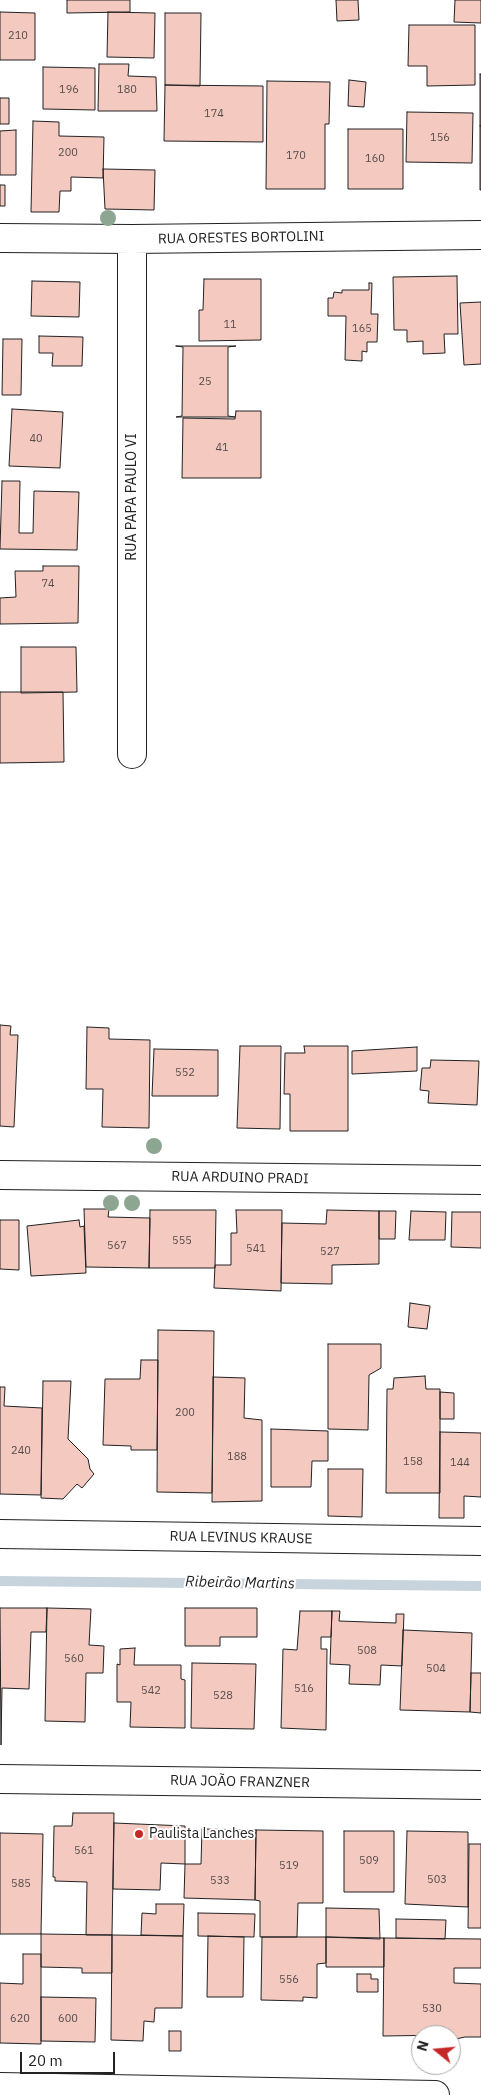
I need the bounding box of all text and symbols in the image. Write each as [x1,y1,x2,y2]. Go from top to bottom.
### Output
house number: 210 [8,29,28,43]
house number: 196 [59,83,79,97]
house number: 180 [117,83,137,97]
house number: 174 [204,107,224,121]
house number: 156 [430,131,450,145]
house number: 200 [58,146,78,160]
house number: 170 [286,149,306,163]
house number: 160 [365,152,385,166]
street label: RUA ORESTES BORTOLINI [158,228,324,248]
house number: 11 [223,318,237,332]
house number: 165 [352,322,372,336]
house number: 25 [198,375,212,389]
house number: 40 [29,432,43,446]
street label: RUA PAPA PAULO VI [124,433,140,561]
house number: 41 [215,441,229,455]
house number: 74 [41,577,55,591]
house number: 552 [175,1066,195,1080]
street label: RUA ARDUINO PRADI [171,1168,309,1188]
house number: 555 [172,1234,192,1248]
house number: 567 [107,1239,127,1253]
house number: 541 [246,1242,266,1256]
house number: 527 [320,1245,340,1259]
house number: 200 [175,1406,195,1420]
house number: 240 [11,1444,31,1458]
house number: 188 [227,1450,247,1464]
house number: 158 [403,1455,423,1469]
house number: 144 [450,1456,470,1470]
street label: RUA LEVINUS KRAUSE [169,1528,313,1548]
water label: Ribeirão Martins [185,1573,295,1593]
house number: 508 [357,1644,377,1658]
house number: 560 [64,1652,84,1666]
house number: 504 [426,1662,446,1676]
house number: 516 [294,1682,314,1696]
house number: 542 [141,1684,161,1698]
house number: 528 [213,1689,233,1703]
street label: RUA JOÃO FRANZNER [170,1772,310,1792]
place label: Paulista Lanches [149,1826,254,1842]
marker: Paulista Lanches [133,1828,145,1840]
house number: 561 [74,1844,94,1858]
house number: 509 [359,1854,379,1868]
house number: 519 [279,1859,299,1873]
house number: 503 [427,1873,447,1887]
house number: 533 [210,1874,230,1888]
house number: 585 [11,1877,31,1891]
house number: 556 [279,1973,299,1987]
house number: 530 [422,2002,442,2016]
house number: 620 [10,2012,30,2026]
house number: 600 [58,2012,78,2026]
north arrow [411,2025,461,2075]
text: N [413,2038,433,2053]
scale bar [22,2042,118,2074]
text: 20 m [28,2051,63,2070]

